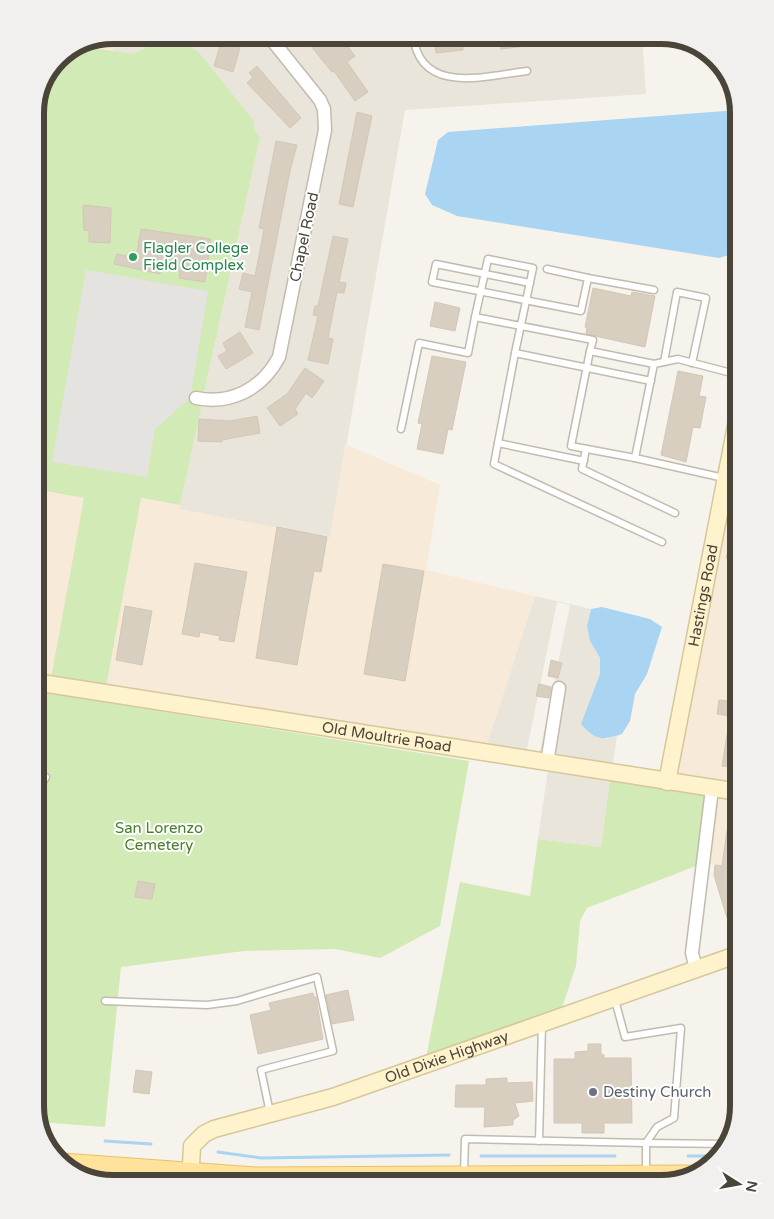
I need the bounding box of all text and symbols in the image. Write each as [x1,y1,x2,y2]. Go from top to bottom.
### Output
street label: Chapel Road [286,190,322,284]
place label: Flagler College Field Complex [143,239,249,274]
marker: Flagler College Field Complex [127,251,139,263]
street label: Hastings Road [684,543,722,648]
street label: Old Moultrie Road [321,718,453,756]
park label: San Lorenzo Cemetery [115,819,203,854]
street label: Old Dixie Highway [382,1027,511,1087]
place label: Destiny Church [603,1083,711,1101]
marker: Destiny Church [587,1086,599,1098]
north arrow [714,1159,764,1209]
text: N [742,1179,761,1194]

